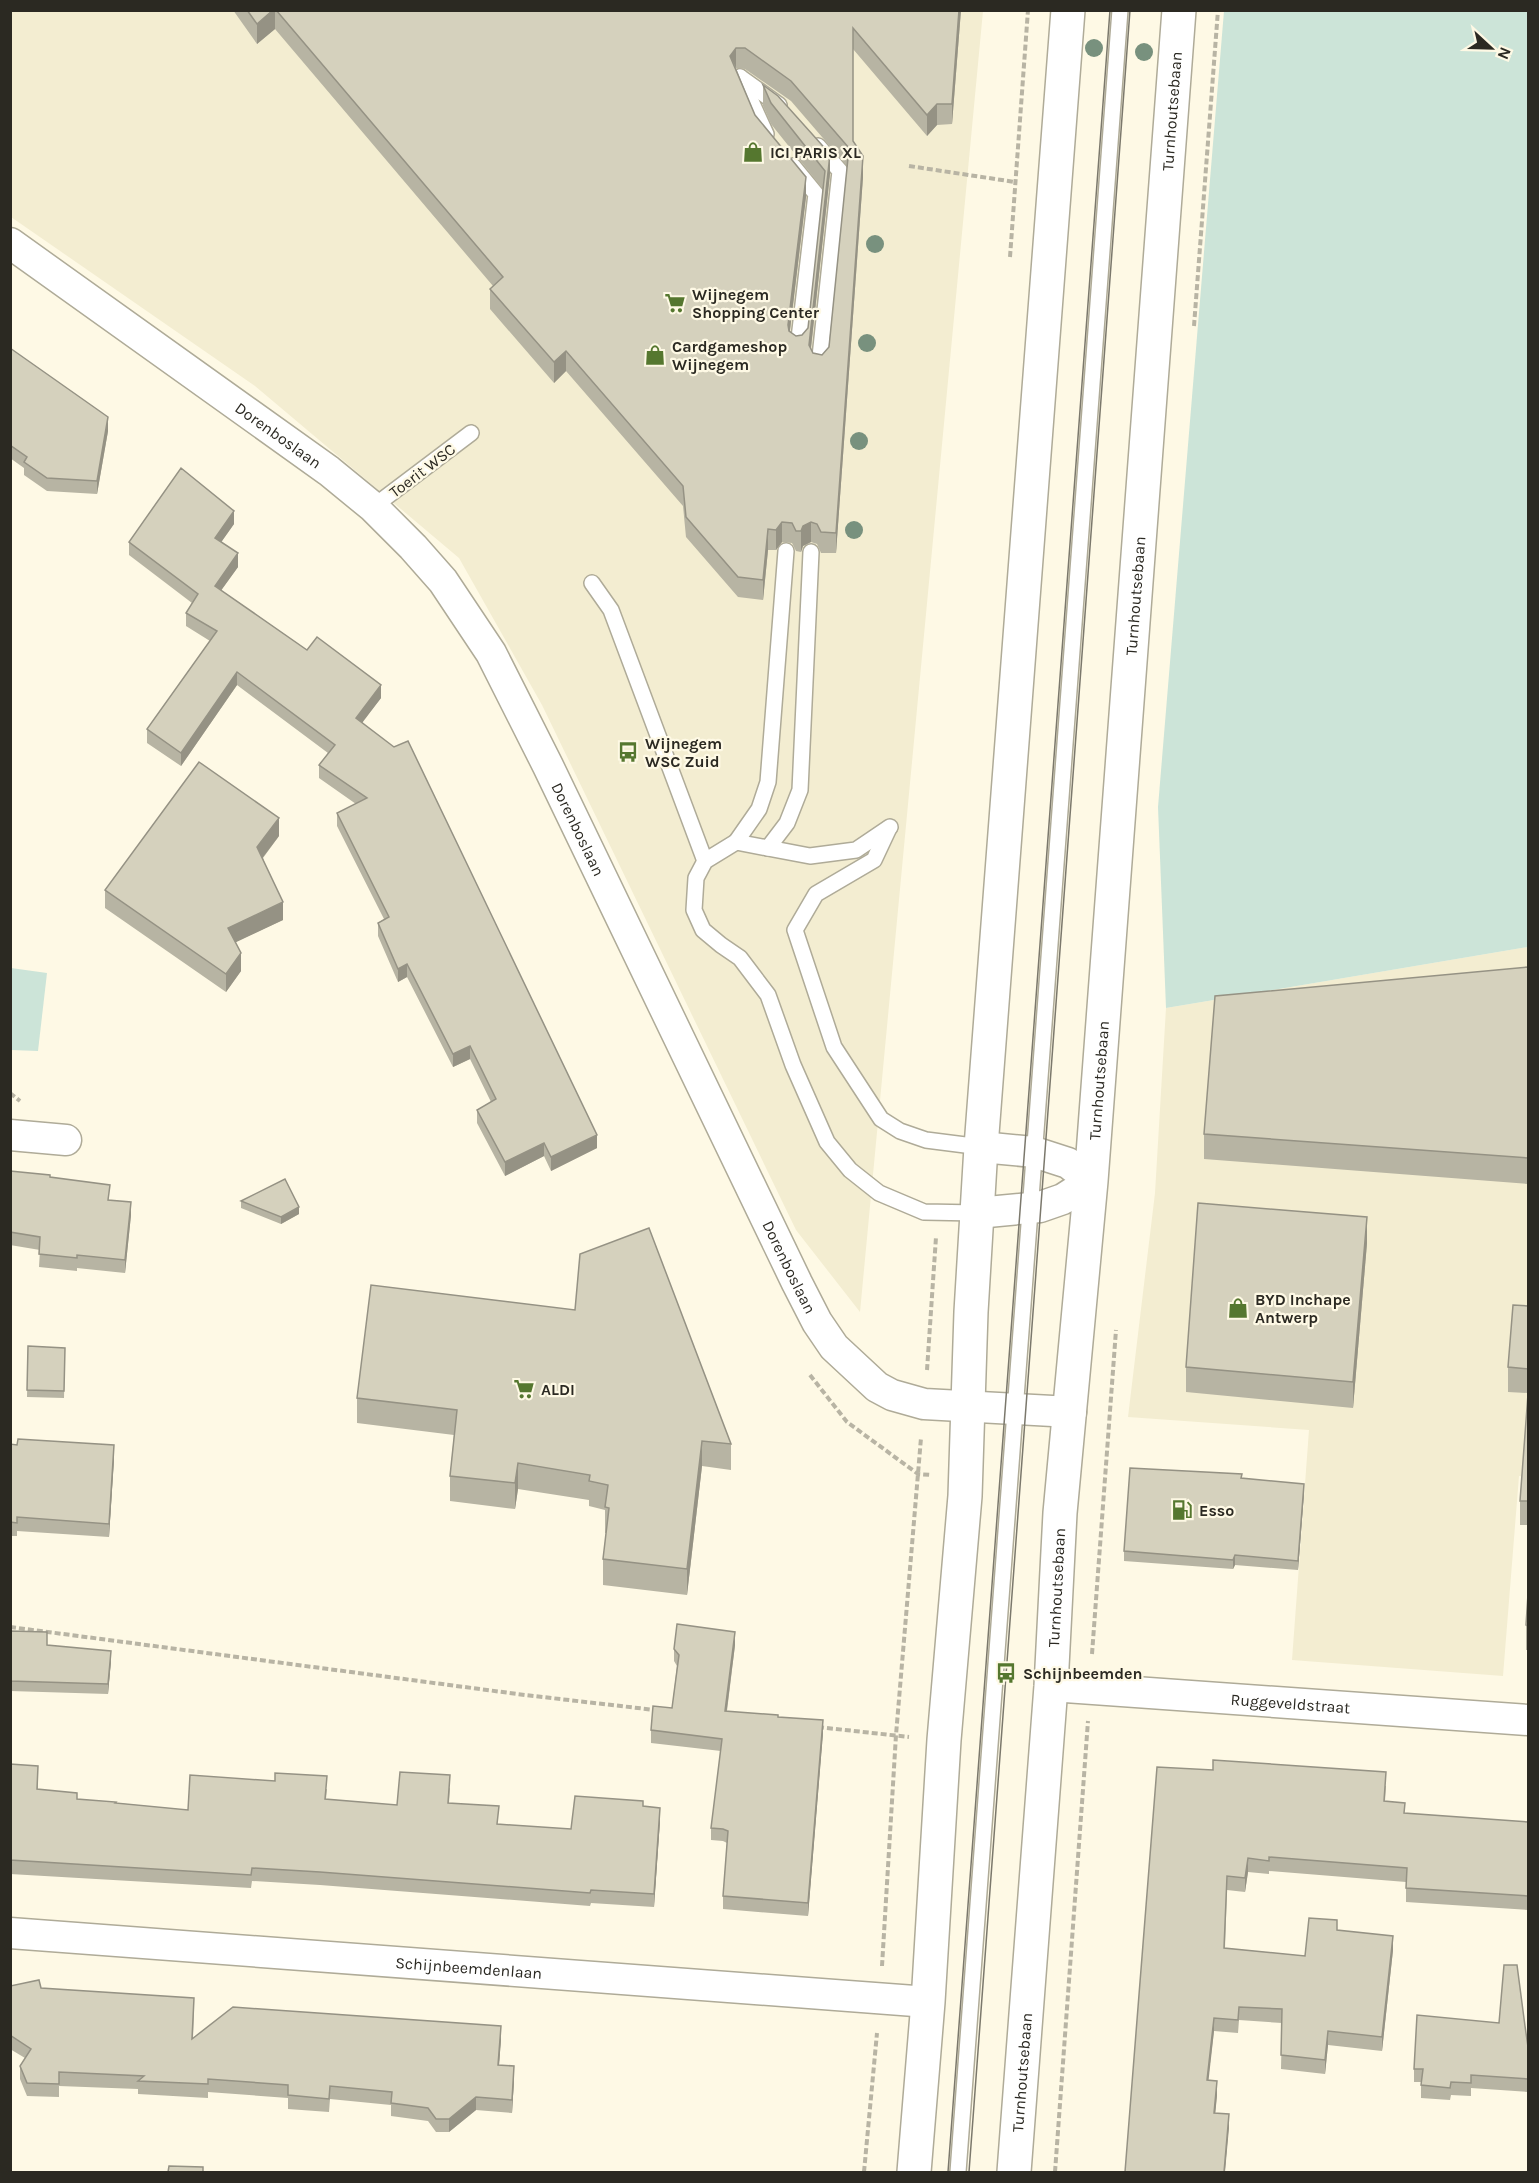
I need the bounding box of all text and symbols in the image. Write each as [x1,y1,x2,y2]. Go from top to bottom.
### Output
north arrow [1461,18,1521,78]
text: N [1493,45,1515,62]
street label: Turnhoutsebaan [1158,51,1186,171]
shop icon: ICI PARIS XL [741,140,765,164]
place label: ICI PARIS XL [770,143,861,162]
place label: Wijnegem Shopping Center [692,285,820,322]
supermarket icon: Wijnegem Shopping Center [663,291,687,315]
place label: Cardgameshop Wijnegem [672,337,787,374]
shop icon: Cardgameshop Wijnegem [643,343,667,367]
street label: Dorenboslaan [231,398,325,473]
street label: Toerit WSC [385,439,459,501]
street label: Turnhoutsebaan [1122,535,1149,656]
place label: Wijnegem WSC Zuid [645,734,722,771]
bus stop icon: Wijnegem WSC Zuid [616,740,640,764]
street label: Dorenboslaan [547,780,609,879]
street label: Turnhoutsebaan [1085,1020,1113,1141]
street label: Dorenboslaan [758,1217,820,1317]
place label: BYD Inchape Antwerp [1255,1290,1351,1327]
shop icon: BYD Inchape Antwerp [1226,1296,1250,1320]
supermarket icon: ALDI [512,1377,536,1401]
place label: ALDI [541,1380,575,1399]
fuel station icon: Esso [1170,1498,1194,1522]
place label: Esso [1199,1501,1234,1520]
street label: Turnhoutsebaan [1044,1527,1069,1648]
bus stop icon: Schijnbeemden [994,1661,1018,1685]
place label: Schijnbeemden [1023,1664,1142,1683]
street label: Ruggeveldstraat [1230,1690,1351,1717]
street label: Schijnbeemdenlaan [395,1953,543,1983]
street label: Turnhoutsebaan [1008,2012,1036,2133]

